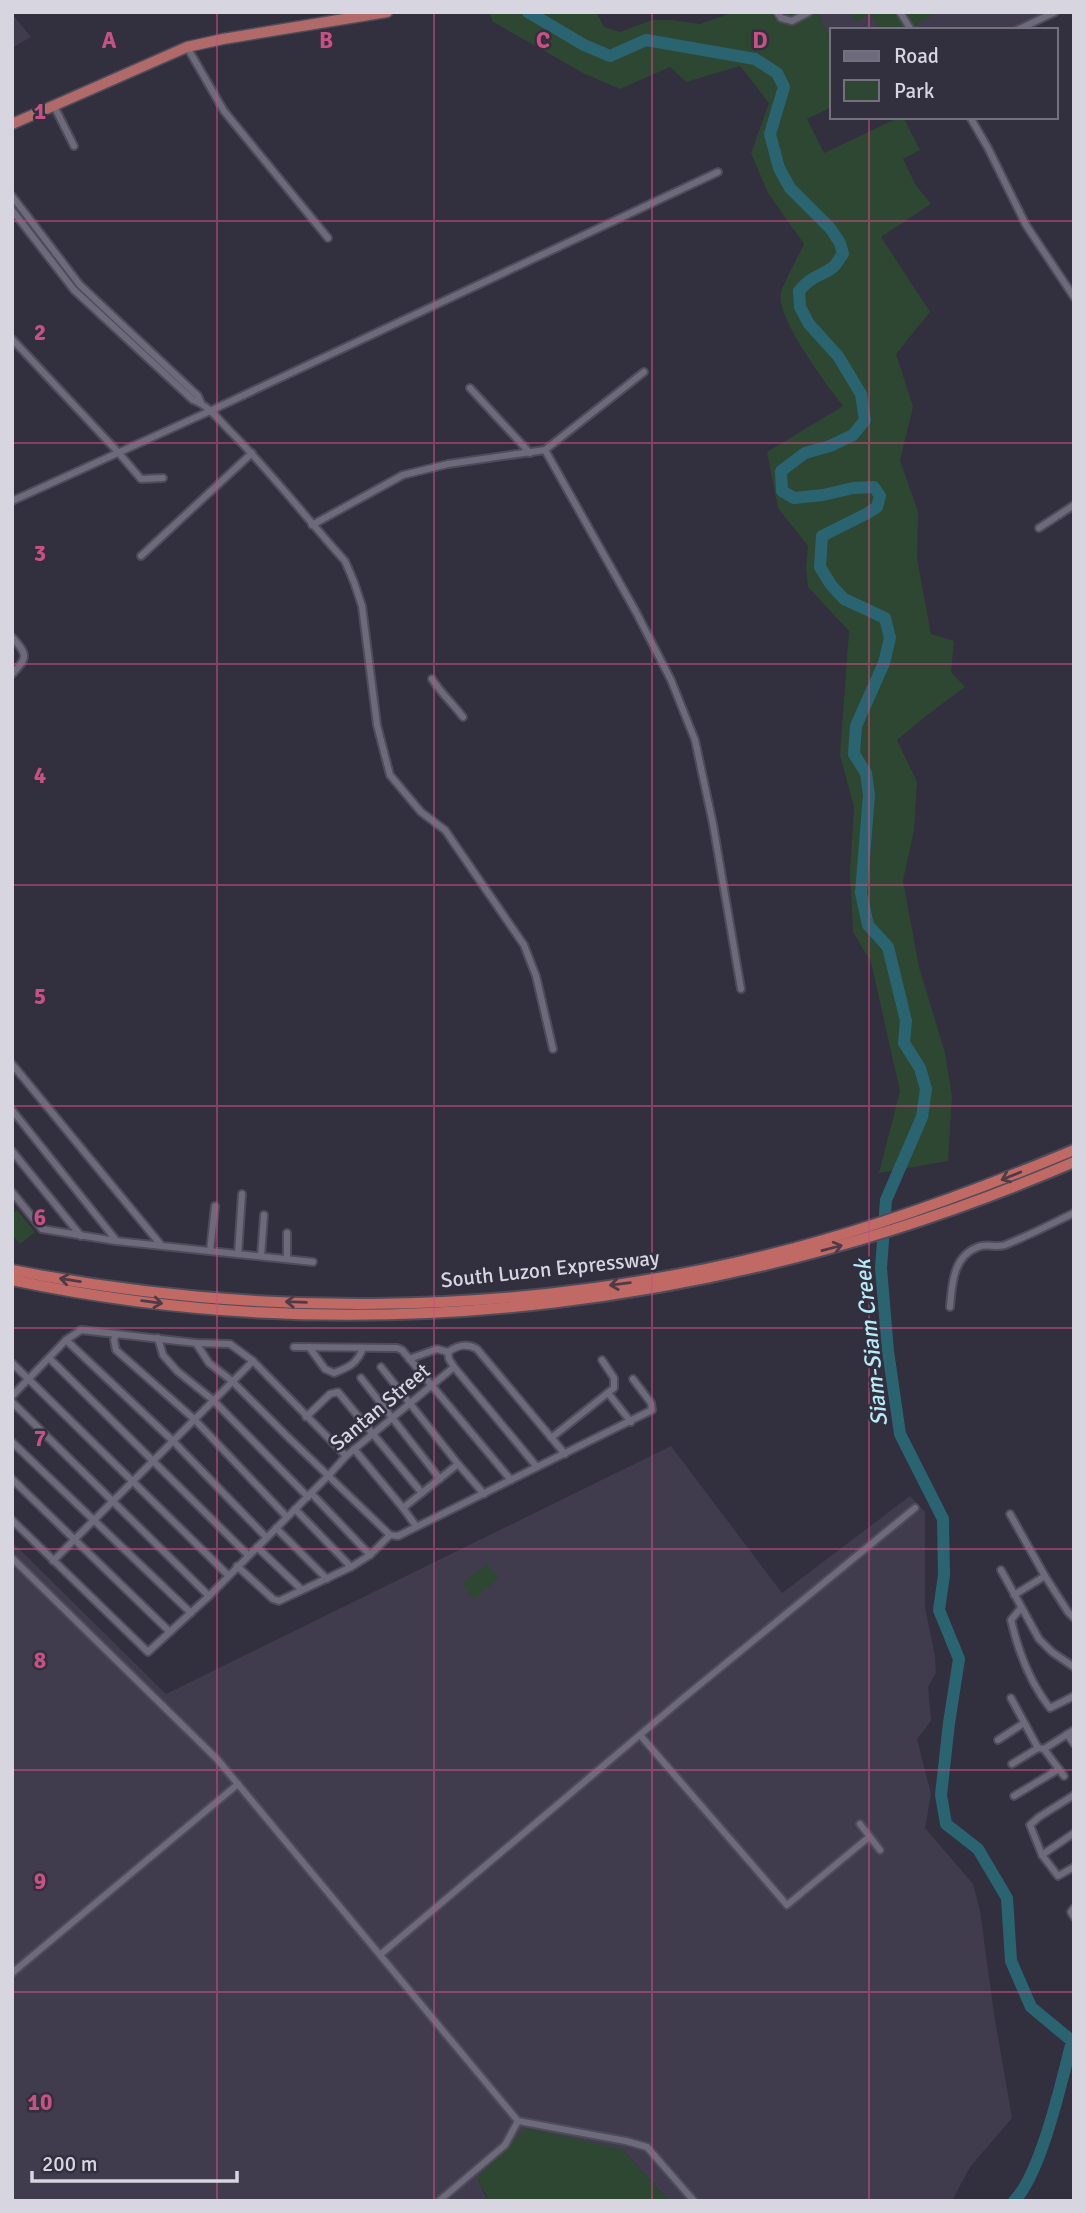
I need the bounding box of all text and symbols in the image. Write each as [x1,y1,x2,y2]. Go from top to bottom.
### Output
text: A [102,26,117,55]
text: B [319,26,333,55]
text: C [536,26,550,55]
text: D [752,26,768,55]
legend [830,28,1058,119]
text: Road [894,43,939,69]
text: Park [894,78,935,104]
text: 1 [34,97,46,126]
text: 2 [34,318,46,347]
text: 3 [34,539,46,568]
text: 4 [34,761,46,790]
text: 5 [34,982,46,1011]
one-way arrow [1000,1170,1022,1183]
text: 6 [34,1203,46,1232]
one-way arrow [820,1241,843,1254]
street label: South Luzon Expressway [439,1245,661,1293]
water label: Siam-Siam Creek [848,1256,894,1428]
one-way arrow [59,1273,82,1286]
one-way arrow [609,1277,632,1290]
one-way arrow [285,1295,308,1309]
one-way arrow [140,1296,163,1309]
street label: Santan Street [325,1358,435,1456]
text: 7 [34,1424,46,1453]
text: 8 [34,1646,46,1675]
text: 9 [34,1867,46,1896]
text: 10 [28,2088,52,2117]
scale bar [32,2140,236,2184]
text: 200 m [42,2151,97,2177]

